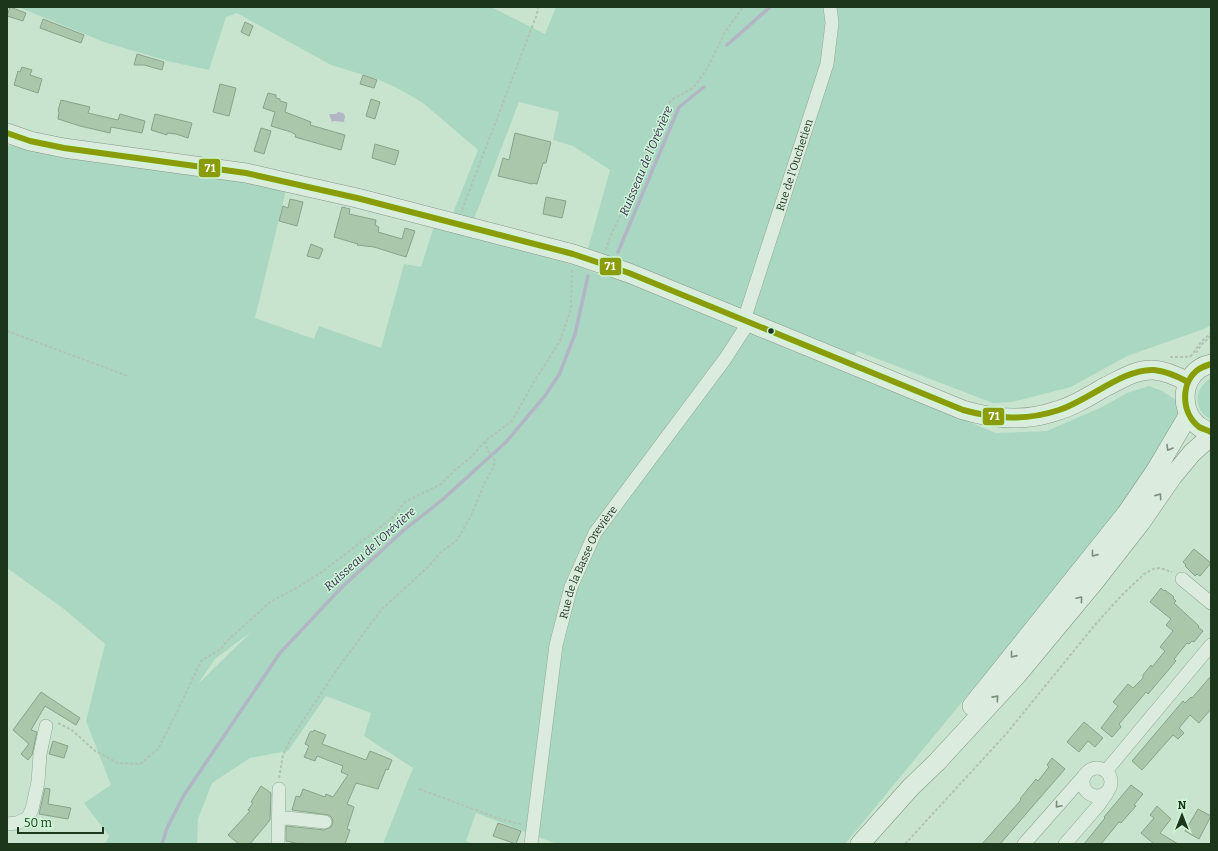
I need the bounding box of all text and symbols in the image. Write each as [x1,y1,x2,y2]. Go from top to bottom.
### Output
water label: Ruisseau de l'Orévière [617,104,675,218]
street label: Rue de l'Ouchetien [774,118,816,213]
line badge: 71 [198,158,221,178]
text: 71 [205,162,216,175]
line badge: 71 [599,257,622,276]
text: 71 [605,260,616,273]
unlabelled marker [766,326,776,336]
line badge: 71 [982,407,1005,426]
text: 71 [989,410,1000,423]
one-way arrow [1167,444,1174,451]
one-way arrow [1154,493,1162,500]
street label: Rue de la Basse Orevière [557,503,620,620]
water label: Ruisseau de l'Orévière [321,504,419,594]
one-way arrow [1092,549,1099,556]
one-way arrow [1076,596,1083,604]
one-way arrow [1011,651,1018,658]
one-way arrow [991,695,998,703]
north arrow [1162,795,1202,835]
text: N [1178,799,1187,812]
one-way arrow [1056,800,1063,808]
scale bar [18,809,103,835]
text: 50 m [24,816,53,830]

